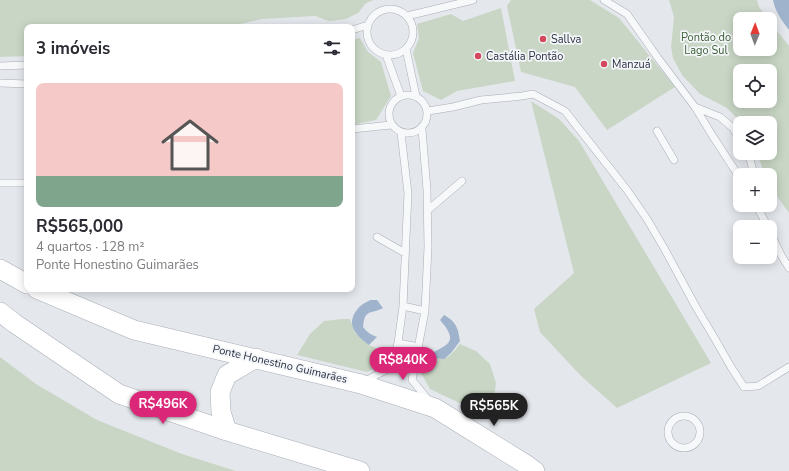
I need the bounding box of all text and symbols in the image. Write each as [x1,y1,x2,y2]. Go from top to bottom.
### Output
north arrow [733,12,777,56]
map controls [733,12,777,264]
park label: Pontão do Lago Sul [681,30,731,58]
place label: Sallva [551,32,582,47]
marker: Sallva [538,34,548,44]
text: 3 imóveis [36,37,110,60]
icon: filters [321,37,343,59]
place label: Castália Pontão [486,49,563,64]
marker: Castália Pontão [473,51,483,61]
place label: Manzuá [612,57,651,72]
marker: Manzuá [599,59,609,69]
button: locate [733,64,777,108]
icon: home [154,109,226,181]
button: layers [733,116,777,160]
button: + [733,168,777,212]
text: R$565,000 [36,215,123,238]
button: − [733,220,777,264]
text: 4 quartos · 128 m² [36,238,144,256]
text: Ponte Honestino Guimarães [36,256,199,274]
street label: Ponte Honestino Guimarães [211,341,349,387]
pin: R$840K [370,347,436,381]
text: R$840K [379,351,427,369]
pin: R$496K [130,391,196,425]
pin: R$565K [461,393,527,427]
text: R$496K [139,395,187,413]
text: R$565K [470,397,518,415]

